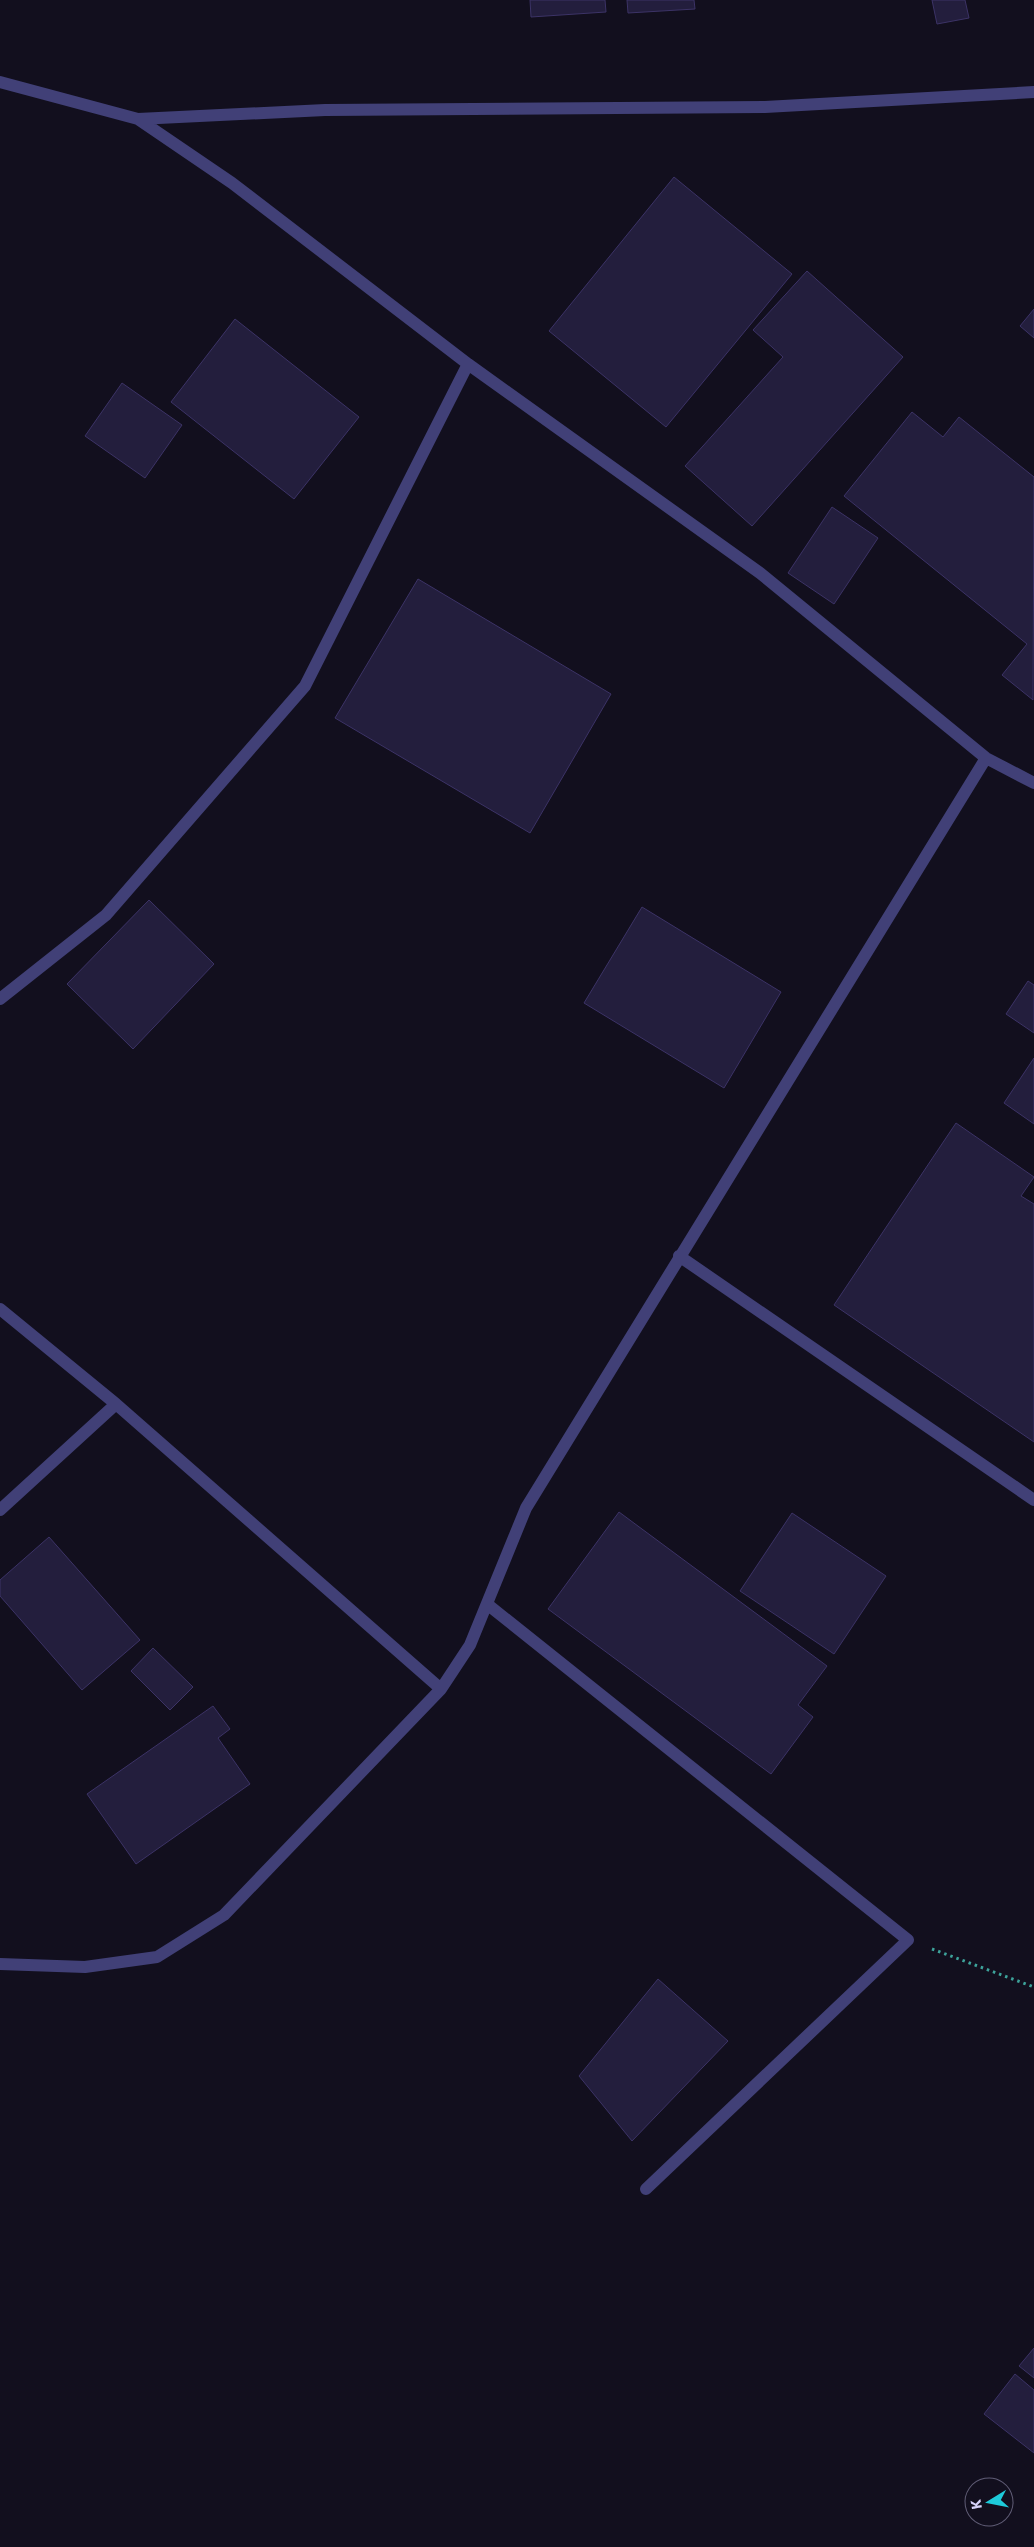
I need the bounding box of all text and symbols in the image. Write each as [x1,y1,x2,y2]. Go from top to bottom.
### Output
north arrow [964,2477,1014,2527]
text: K [966,2498,985,2511]

